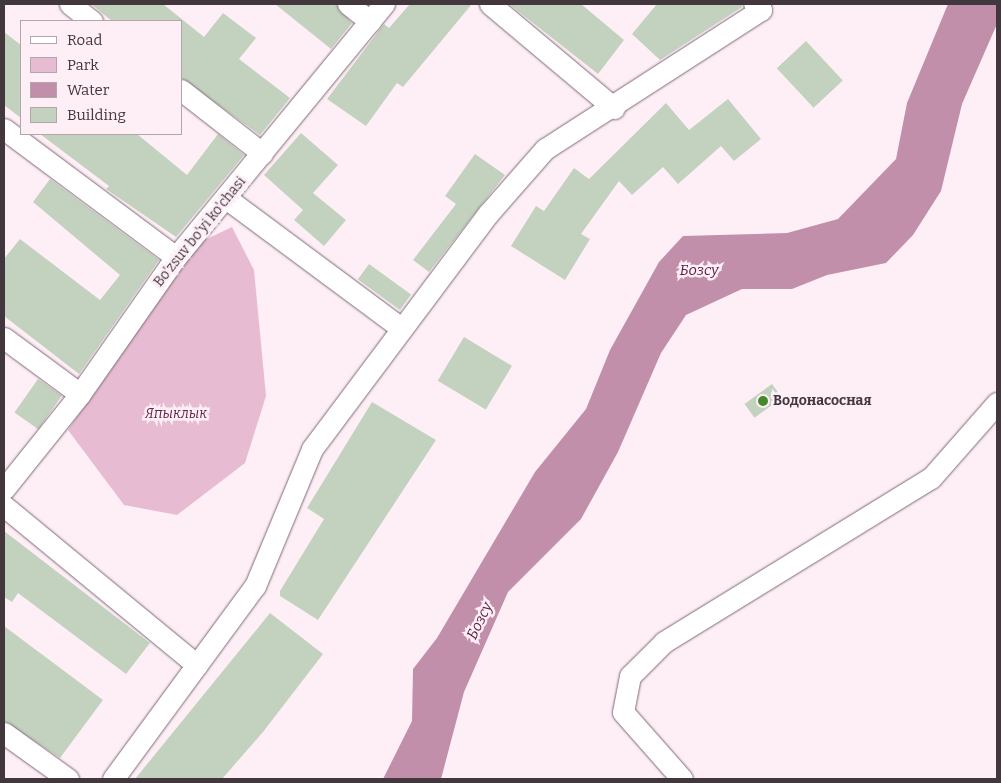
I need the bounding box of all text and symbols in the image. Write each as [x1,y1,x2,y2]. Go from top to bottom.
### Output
legend [20,20,182,135]
text: Road [67,31,102,49]
text: Park [67,56,99,74]
text: Water [67,81,109,99]
text: Building [67,106,126,124]
street label: Bo'zsuv bo'yi ko'chasi [150,174,250,290]
water label: Бозсу [679,262,719,280]
place label: Водонасосная [773,393,872,409]
marker: Водонасосная [757,395,769,407]
park label: Япыклык [145,406,207,422]
water label: Бозсу [463,600,497,642]

